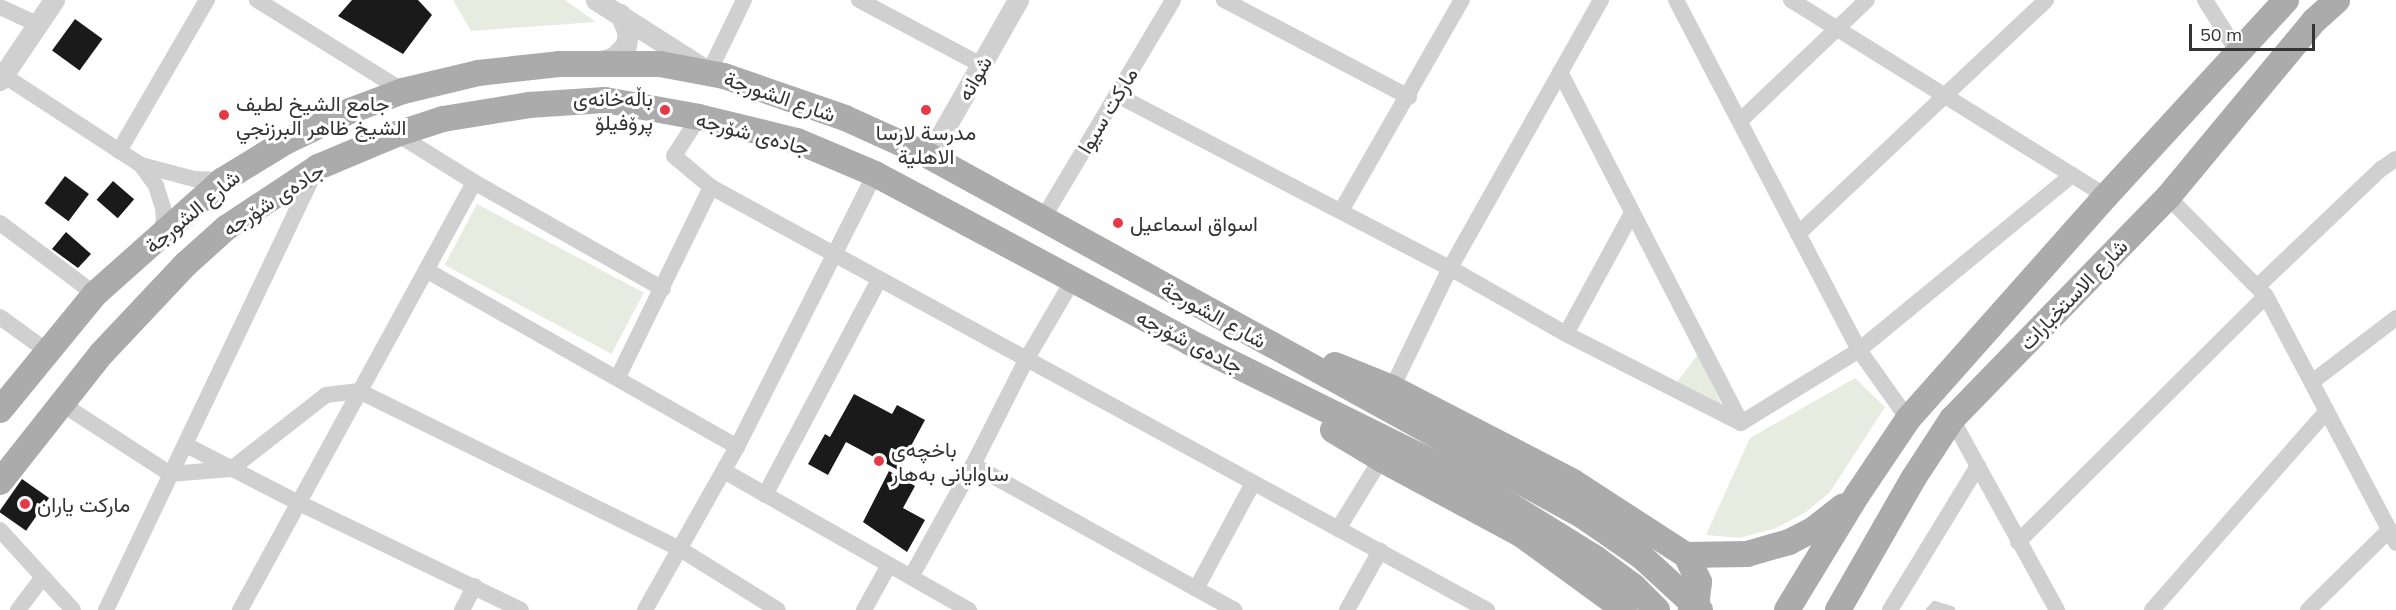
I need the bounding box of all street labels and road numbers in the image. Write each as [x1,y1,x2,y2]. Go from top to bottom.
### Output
street label: شوانە [951,51,997,105]
street label: مارکت سیوا [1072,62,1142,158]
street label: شارع الشورجة [721,65,839,127]
street label: جادەی شۆرجە [694,106,812,160]
street label: جادەی شۆرجە [217,157,329,241]
street label: شارع الشورجة [139,164,245,258]
street label: شارع الاستخبارات [2014,233,2132,355]
street label: شارع الشورجة [1157,275,1271,353]
street label: جادەی شۆرجە [1133,303,1247,379]

